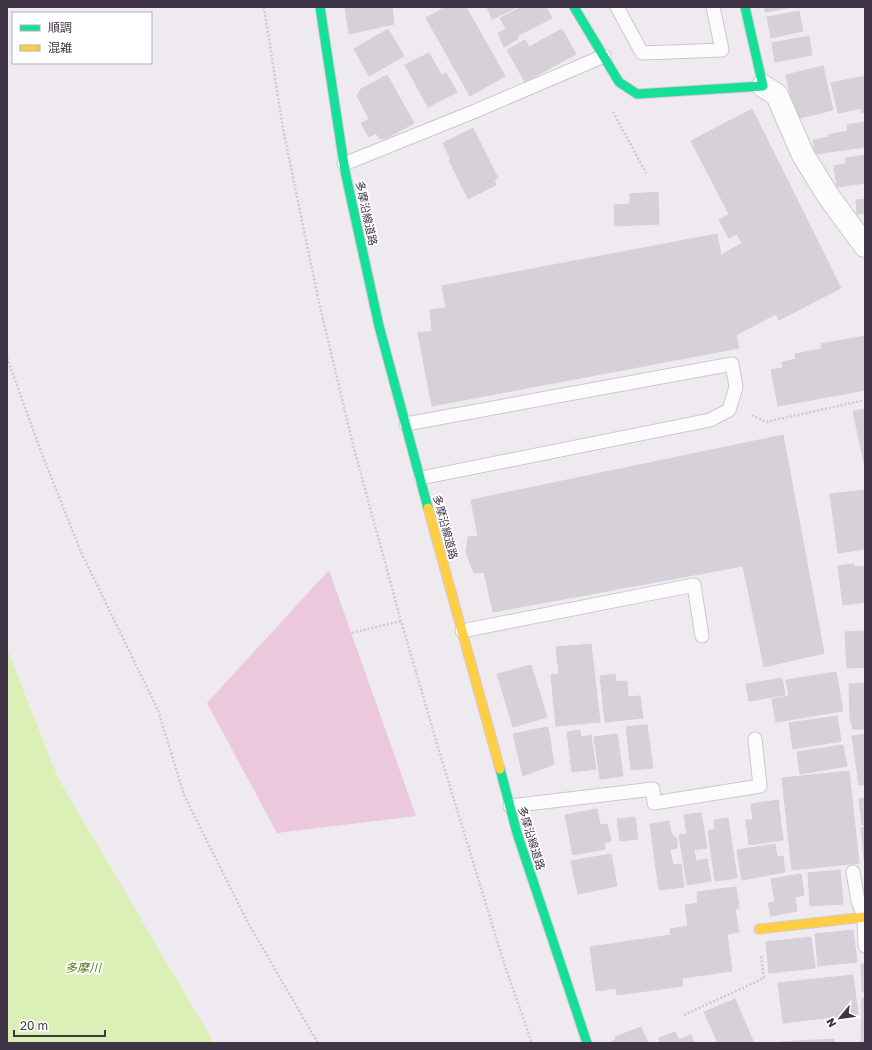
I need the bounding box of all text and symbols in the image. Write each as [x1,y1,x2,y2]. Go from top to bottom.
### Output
legend [12,12,152,64]
text: 順調 [48,20,72,35]
text: 混雑 [48,40,72,55]
street label: 多摩沿線道路 [354,179,380,247]
street label: 多摩沿線道路 [431,493,461,561]
street label: 多摩沿線道路 [516,805,548,871]
water label: 多摩川 [65,960,103,975]
north arrow [820,998,860,1038]
scale bar [14,1012,105,1038]
text: N [823,1016,839,1030]
text: 20 m [20,1018,48,1033]

